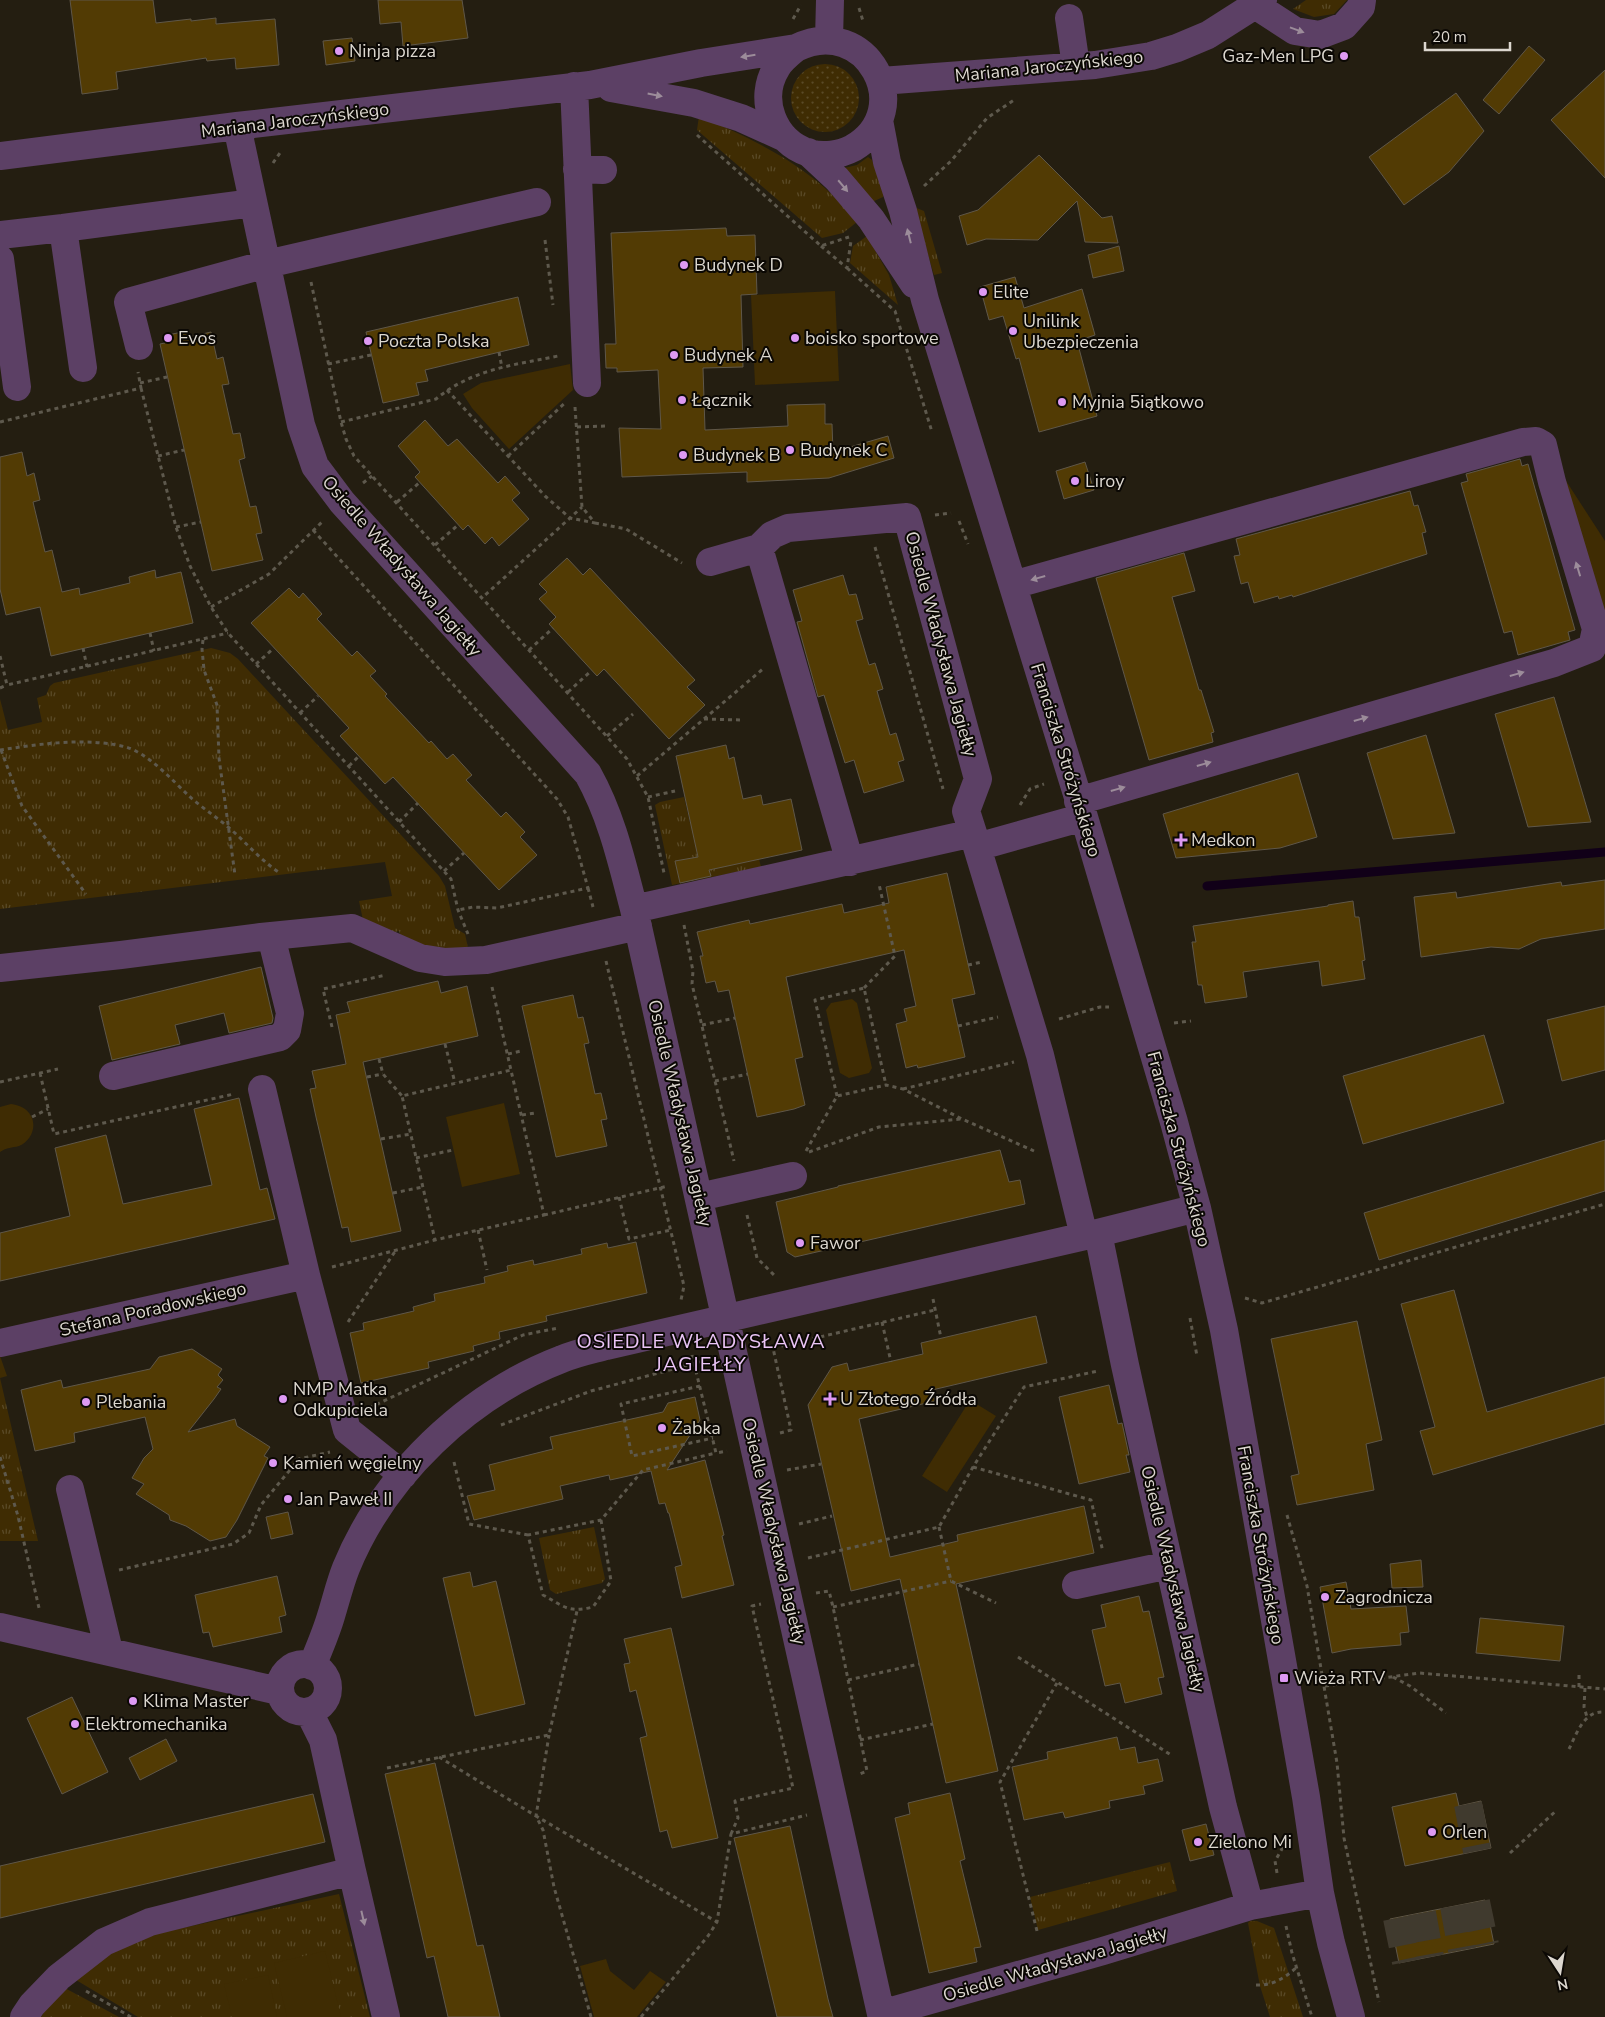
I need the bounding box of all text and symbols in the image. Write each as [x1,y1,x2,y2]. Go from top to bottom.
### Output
scale bar [1425,20,1510,52]
one-way arrow [1290,26,1305,34]
text: 20 m [1432,27,1467,47]
place label: Ninja pizza [349,39,436,63]
street label: Mariana Jaroczyńskiego [954,44,1144,88]
place label: Gaz-Men LPG [1222,44,1334,68]
marker: Ninja pizza [333,45,345,57]
marker: Gaz-Men LPG [1338,50,1350,62]
one-way arrow [740,52,756,60]
one-way arrow [647,91,663,99]
street label: Mariana Jaroczyńskiego [200,97,390,143]
one-way arrow [837,179,848,192]
one-way arrow [905,228,913,243]
place label: Budynek D [694,253,783,277]
marker: Budynek D [678,259,690,271]
place label: Elite [993,280,1029,304]
marker: Elite [977,286,989,298]
place label: Unilink Ubezpieczenia [1023,309,1139,354]
marker: Unilink Ubezpieczenia [1007,325,1019,337]
place label: Evos [178,326,216,350]
place label: boisko sportowe [805,326,939,350]
place label: Poczta Polska [378,329,489,353]
marker: Evos [162,332,174,344]
marker: boisko sportowe [789,332,801,344]
marker: Poczta Polska [362,335,374,347]
place label: Budynek A [684,343,773,367]
marker: Budynek A [668,349,680,361]
place label: Łącznik [691,388,752,412]
place label: Myjnia 5iątkowo [1072,390,1204,414]
marker: Łącznik [676,394,688,406]
marker: Myjnia 5iątkowo [1056,396,1068,408]
place label: Budynek C [800,438,888,462]
place label: Budynek B [693,443,781,467]
marker: Budynek C [784,444,796,456]
marker: Budynek B [677,449,689,461]
place label: Liroy [1085,469,1125,493]
street label: Osiedle Władysława Jagiełły [317,470,488,662]
marker: Liroy [1069,475,1081,487]
street label: Osiedle Władysława Jagiełły [899,529,983,760]
one-way arrow [1574,561,1582,576]
one-way arrow [1031,574,1046,582]
street label: Franciszka Stróżyńskiego [1025,660,1107,860]
one-way arrow [1509,669,1524,677]
one-way arrow [1353,715,1368,723]
one-way arrow [1197,759,1212,767]
one-way arrow [1110,784,1125,792]
place label: Medkon [1191,828,1255,852]
marker: Medkon [1175,834,1187,846]
street label: Osiedle Władysława Jagiełły [642,997,718,1230]
street label: Franciszka Stróżyńskiego [1141,1049,1217,1249]
place label: Fawor [810,1231,861,1255]
marker: Fawor [794,1237,806,1249]
street label: Stefana Poradowskiego [57,1276,249,1342]
district label: OSIEDLE WŁADYSŁAWA JAGIEŁŁY [576,1328,826,1378]
place label: NMP Matka Odkupiciela [293,1377,388,1422]
place label: U Złotego Źródła [840,1387,977,1411]
place label: Plebania [96,1390,166,1414]
marker: NMP Matka Odkupiciela [277,1393,289,1405]
marker: U Złotego Źródła [824,1393,836,1405]
marker: Plebania [80,1396,92,1408]
street label: Osiedle Władysława Jagiełły [736,1415,812,1648]
place label: Żabka [672,1416,721,1440]
marker: Żabka [656,1422,668,1434]
street label: Franciszka Stróżyńskiego [1232,1444,1290,1646]
place label: Kamień węgielny [283,1451,422,1475]
marker: Kamień węgielny [267,1457,279,1469]
street label: Osiedle Władysława Jagiełły [1135,1463,1211,1696]
place label: Jan Paweł II [297,1487,392,1511]
marker: Jan Paweł II [282,1493,294,1505]
place label: Zagrodnicza [1335,1585,1433,1609]
marker: Zagrodnicza [1319,1591,1331,1603]
place label: Wieża RTV [1294,1666,1386,1690]
marker: Wieża RTV [1278,1672,1290,1684]
place label: Klima Master [143,1689,250,1713]
marker: Klima Master [127,1695,139,1707]
place label: Elektromechanika [85,1712,228,1736]
marker: Elektromechanika [69,1718,81,1730]
place label: Orlen [1442,1820,1487,1844]
marker: Orlen [1426,1826,1438,1838]
place label: Zielono Mi [1208,1830,1292,1854]
marker: Zielono Mi [1192,1836,1204,1848]
one-way arrow [359,1911,367,1926]
street label: Osiedle Władysława Jagiełły [940,1920,1171,2008]
north arrow [1535,1947,1585,1997]
text: N [1555,1974,1570,1995]

